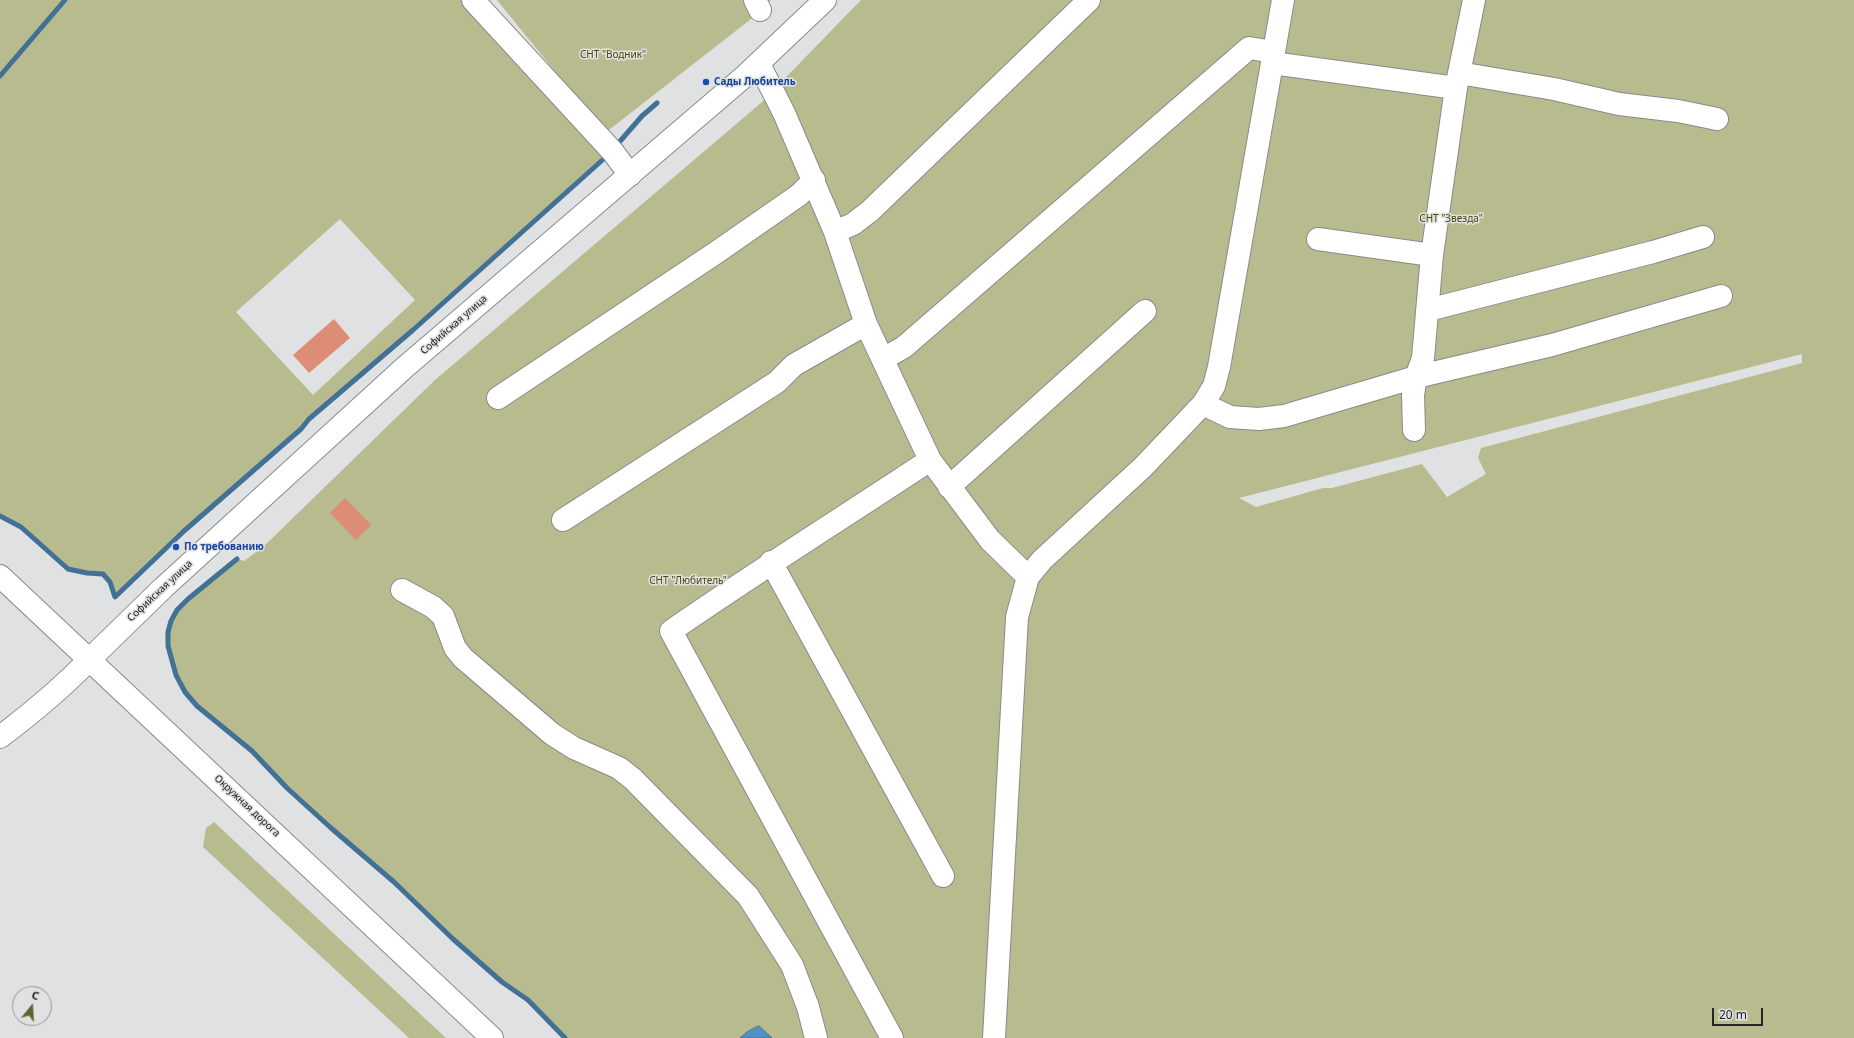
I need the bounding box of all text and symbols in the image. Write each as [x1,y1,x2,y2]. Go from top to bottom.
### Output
park label: СНТ "Водник" [580,49,646,61]
place label: Сады Любитель [714,76,796,88]
marker: Сады Любитель [701,77,711,87]
park label: СНТ "Звезда" [1419,213,1483,225]
street label: Софийская улица [418,293,490,357]
place label: По требованию [184,541,264,553]
marker: По требованию [171,542,181,552]
street label: Софийская улица [125,558,195,624]
park label: СНТ "Любитель" [649,575,727,587]
street label: Окружная дорога [212,772,282,840]
north arrow [12,986,52,1026]
text: С [30,987,41,1003]
scale bar [1714,1000,1765,1026]
text: 20 m [1719,1006,1747,1023]

